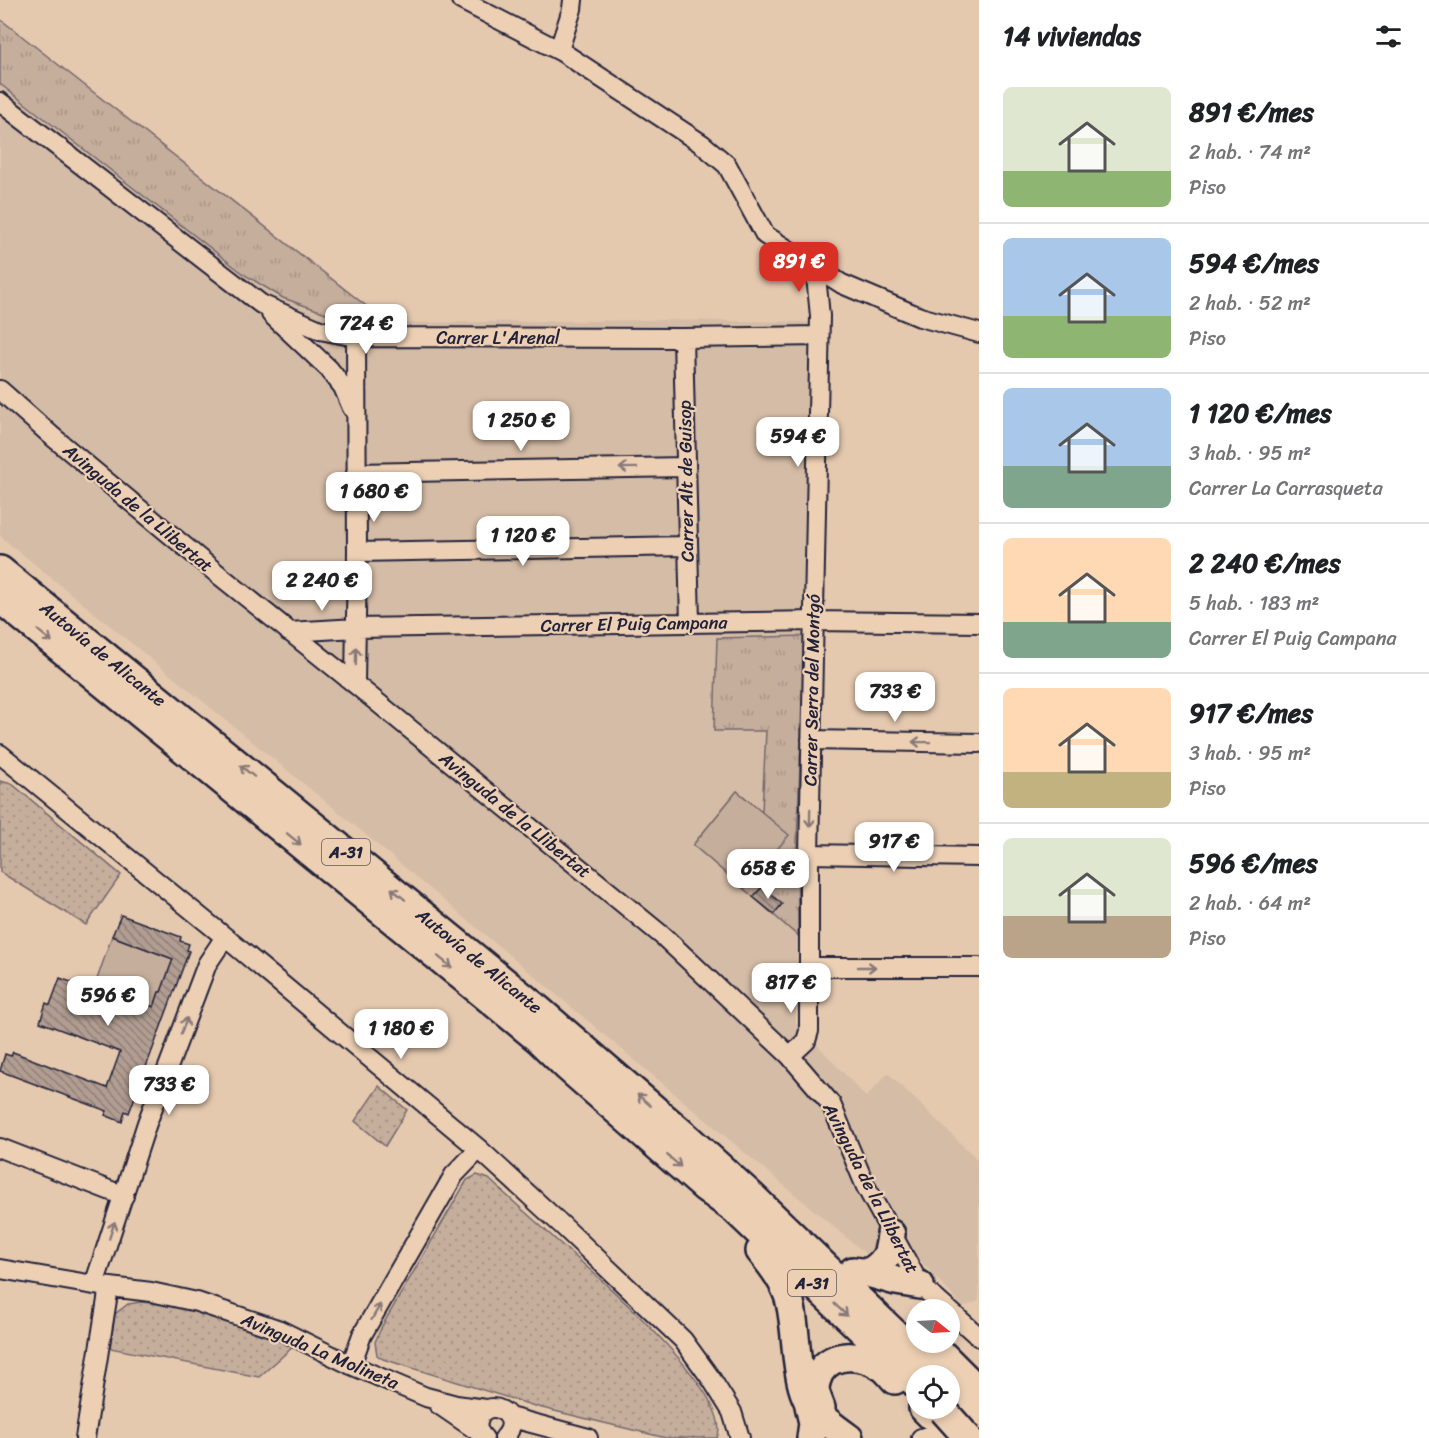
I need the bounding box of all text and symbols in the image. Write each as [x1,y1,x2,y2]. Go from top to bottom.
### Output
text: 14 viviendas [1003,13,1141,59]
icon: filters [1372,20,1405,53]
text: 891 €/mes [1189,89,1314,135]
icon: home [1051,111,1123,183]
text: 2 hab. · 74 m² [1189,135,1311,170]
text: Piso [1189,170,1226,205]
text: 594 €/mes [1189,240,1319,286]
pin: 891 € [757,242,841,293]
text: 891 € [773,244,825,279]
icon: home [1051,262,1123,334]
text: 2 hab. · 52 m² [1189,286,1311,321]
pin: 724 € [324,304,408,355]
text: 724 € [339,306,393,341]
text: Piso [1189,321,1226,356]
street label: Carrer L'Arenal [436,322,561,354]
text: 1 120 €/mes [1189,390,1332,436]
street label: Carrer Alt de Guisop [669,399,703,562]
pin: 1 250 € [466,401,576,452]
text: 1 250 € [487,403,555,438]
icon: home [1051,412,1123,484]
pin: 594 € [756,417,840,468]
text: 594 € [770,419,826,454]
street label: Avinguda de la Llibertat [55,435,221,581]
text: 3 hab. · 95 m² [1189,436,1311,471]
one-way arrow [618,462,638,474]
text: Carrer La Carrasqueta [1189,471,1383,506]
pin: 1 680 € [319,472,429,523]
text: 1 680 € [340,474,408,509]
pin: 1 120 € [468,516,578,567]
text: 1 120 € [490,518,556,553]
text: 2 240 €/mes [1189,540,1341,586]
pin: 2 240 € [267,561,377,612]
icon: home [1051,562,1123,634]
text: 2 240 € [286,563,358,598]
text: 5 hab. · 183 m² [1189,586,1319,621]
street label: Autovía de Alicante [32,592,174,715]
street label: Carrer Serra del Montgó [794,593,830,786]
street label: Carrer El Puig Campana [540,606,729,642]
text: Carrer El Puig Campana [1189,621,1397,656]
one-way arrow [37,629,52,643]
one-way arrow [350,646,361,666]
pin: 733 € [853,672,937,723]
text: 733 € [869,674,921,709]
text: 917 €/mes [1189,690,1313,736]
icon: home [1051,712,1123,784]
one-way arrow [911,736,931,748]
text: 3 hab. · 95 m² [1189,736,1311,771]
street label: Avinguda de la Llibertat [431,743,598,887]
one-way arrow [239,765,255,778]
text: Piso [1189,771,1226,806]
one-way arrow [804,807,815,827]
pin: 917 € [852,822,936,873]
text: 917 € [869,824,919,859]
one-way arrow [286,832,302,845]
road number: A-31 [322,839,370,865]
text: 596 €/mes [1189,840,1318,886]
pin: 658 € [726,849,810,900]
text: 658 € [741,851,795,886]
icon: home [1051,862,1123,934]
text: 2 hab. · 64 m² [1189,886,1311,921]
one-way arrow [390,888,406,901]
street label: Autovía de Alicante [408,899,550,1022]
text: Piso [1189,921,1226,956]
one-way arrow [437,955,452,969]
one-way arrow [856,961,876,973]
pin: 817 € [749,963,833,1014]
text: 817 € [766,965,816,1000]
pin: 596 € [66,976,150,1027]
text: 596 € [81,978,135,1013]
pin: 1 180 € [346,1009,456,1060]
text: 1 180 € [368,1011,434,1046]
one-way arrow [179,1017,190,1036]
pin: 733 € [127,1065,211,1116]
text: 733 € [143,1067,195,1102]
one-way arrow [636,1094,652,1107]
street label: Avinguda de la Llibertat [814,1096,928,1279]
one-way arrow [666,1154,681,1168]
one-way arrow [108,1221,119,1240]
road number: A-31 [788,1270,836,1296]
north arrow [906,1299,960,1353]
map controls [906,1299,960,1419]
street label: Avinguda La Molineta [235,1303,405,1399]
one-way arrow [833,1303,848,1317]
one-way arrow [370,1304,382,1321]
button: locate [906,1365,960,1419]

